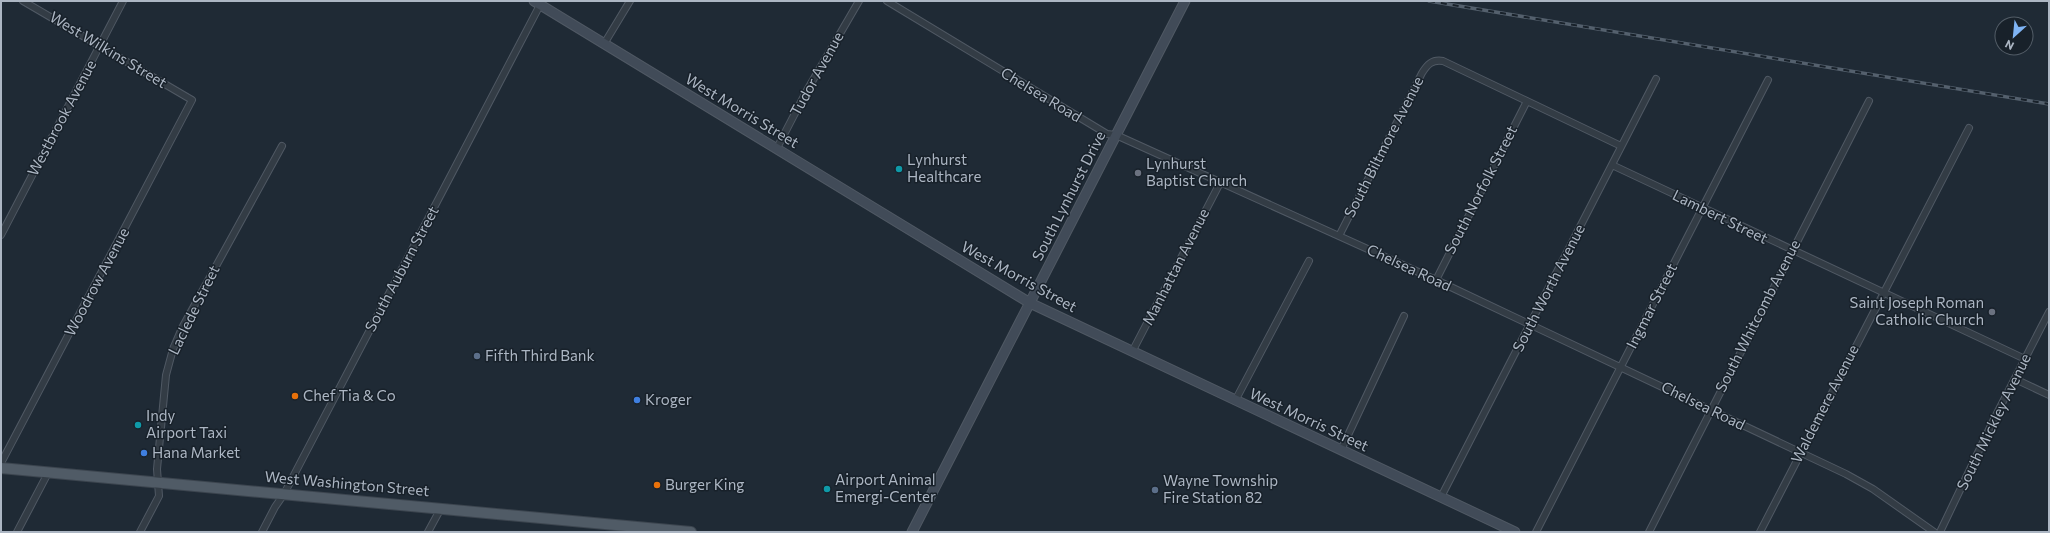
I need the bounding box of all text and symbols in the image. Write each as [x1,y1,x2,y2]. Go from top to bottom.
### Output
street label: West Wilkins Street [47,7,170,91]
north arrow [1994,16,2034,56]
street label: Tudor Avenue [786,28,847,119]
text: N [2003,38,2016,53]
street label: Westbrook Avenue [23,56,99,179]
street label: Chelsea Road [998,63,1085,125]
street label: West Morris Street [683,69,803,151]
street label: South Biltmore Avenue [1340,73,1427,220]
street label: South Norfolk Street [1440,122,1520,257]
street label: South Lynhurst Drive [1028,128,1109,263]
place label: Lynhurst Healthcare [907,150,982,185]
place label: Lynhurst Baptist Church [1146,154,1247,189]
marker: Lynhurst Healthcare [894,164,904,174]
marker: Lynhurst Baptist Church [1133,168,1143,178]
street label: Lambert Street [1670,185,1771,247]
street label: South Auburn Street [360,203,442,334]
street label: Manhattan Avenue [1138,205,1212,328]
street label: South Worth Avenue [1508,221,1588,354]
street label: Woodrow Avenue [60,224,132,339]
street label: South Whitcomb Avenue [1711,236,1803,395]
street label: West Morris Street [959,237,1080,315]
street label: Chelsea Road [1364,240,1454,294]
street label: Ingmar Street [1622,260,1680,351]
street label: Laclede Street [164,262,223,357]
place label: Saint Joseph Roman Catholic Church [1850,293,1984,328]
marker: Saint Joseph Roman Catholic Church [1987,307,1997,317]
street label: Waldemere Avenue [1787,341,1862,466]
place label: Fifth Third Bank [485,346,595,364]
street label: South Mickley Avenue [1952,350,2034,493]
marker: Fifth Third Bank [472,351,482,361]
street label: Chelsea Road [1659,377,1748,433]
street label: West Morris Street [1247,384,1372,455]
place label: Chef Tia & Co [303,386,396,404]
place label: Kroger [645,390,692,408]
marker: Chef Tia & Co [290,391,300,401]
marker: Kroger [632,395,642,405]
place label: Indy Airport Taxi [146,406,227,441]
marker: Indy Airport Taxi [133,420,143,430]
place label: Hana Market [152,443,240,461]
marker: Hana Market [139,448,149,458]
street label: West Washington Street [264,467,430,499]
place label: Airport Animal Emergi-Center [835,470,936,505]
place label: Wayne Township Fire Station 82 [1163,471,1278,506]
place label: Burger King [665,475,744,493]
marker: Burger King [652,480,662,490]
marker: Airport Animal Emergi-Center [822,484,832,494]
marker: Wayne Township Fire Station 82 [1150,485,1160,495]

